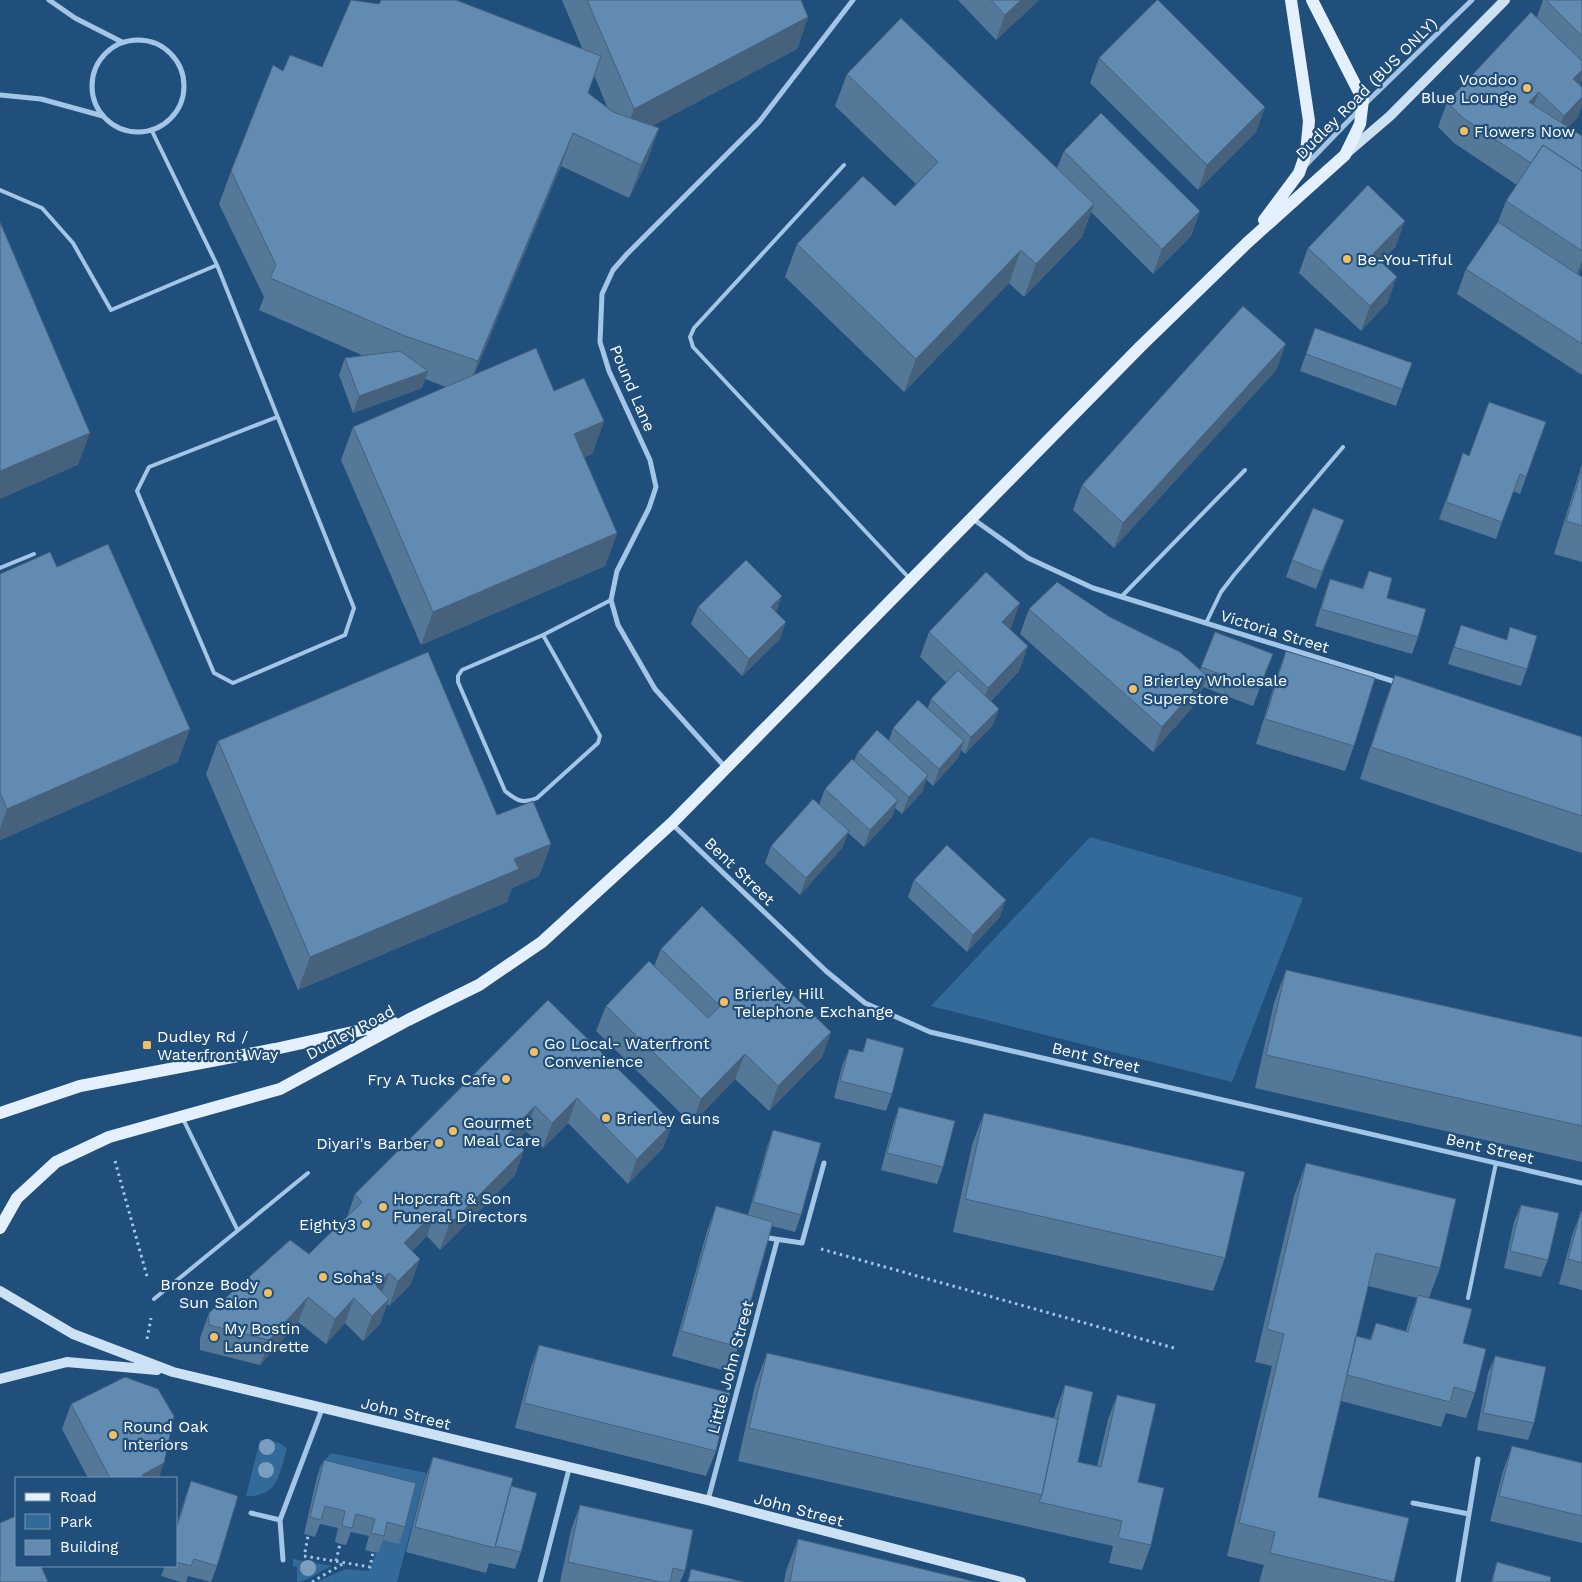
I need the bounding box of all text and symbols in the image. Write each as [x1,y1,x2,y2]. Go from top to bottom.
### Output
street label: Dudley Road (BUS ONLY) [1292,14,1441,163]
place label: Voodoo Blue Lounge [1421,70,1517,107]
marker: Voodoo Blue Lounge [1521,82,1533,94]
place label: Flowers Now [1474,122,1575,141]
marker: Flowers Now [1458,125,1470,137]
place label: Be-You-Tiful [1357,250,1452,269]
marker: Be-You-Tiful [1341,253,1353,265]
street label: Pound Lane [606,342,659,434]
street label: Victoria Street [1218,606,1332,657]
place label: Brierley Wholesale Superstore [1143,671,1287,708]
marker: Brierley Wholesale Superstore [1127,683,1139,695]
street label: Bent Street [701,833,779,910]
place label: Brierley Hill Telephone Exchange [734,984,893,1021]
marker: Brierley Hill Telephone Exchange [718,996,730,1008]
street label: Dudley Road [303,1001,398,1064]
place label: Dudley Rd / Waterfront Way [157,1027,279,1064]
place label: Go Local- Waterfront Convenience [544,1034,710,1071]
street label: Bent Street [1050,1038,1142,1077]
marker: Dudley Rd / Waterfront Way [141,1039,153,1051]
marker: Go Local- Waterfront Convenience [528,1046,540,1058]
place label: Fry A Tucks Cafe [367,1070,496,1089]
marker: Fry A Tucks Cafe [500,1073,512,1085]
place label: Brierley Guns [616,1109,720,1128]
marker: Brierley Guns [600,1112,612,1124]
place label: Gourmet Meal Care [463,1113,540,1150]
marker: Gourmet Meal Care [447,1125,459,1137]
street label: Bent Street [1444,1129,1536,1168]
place label: Diyari's Barber [316,1134,429,1153]
marker: Diyari's Barber [433,1137,445,1149]
place label: Hopcraft & Son Funeral Directors [393,1189,527,1226]
marker: Hopcraft & Son Funeral Directors [377,1201,389,1213]
place label: Eighty3 [299,1215,356,1234]
marker: Eighty3 [360,1218,372,1230]
place label: Soha's [333,1268,383,1287]
marker: Soha's [317,1271,329,1283]
place label: Bronze Body Sun Salon [160,1275,259,1312]
marker: Bronze Body Sun Salon [262,1287,274,1299]
street label: Little John Street [704,1298,758,1436]
place label: My Bostin Laundrette [224,1319,309,1356]
marker: My Bostin Laundrette [208,1331,220,1343]
street label: John Street [359,1393,453,1434]
place label: Round Oak Interiors [123,1417,208,1454]
marker: Round Oak Interiors [107,1429,119,1441]
legend [15,1477,178,1567]
text: Road [60,1488,97,1506]
street label: John Street [752,1488,846,1531]
text: Park [60,1513,93,1531]
text: Building [60,1538,118,1556]

